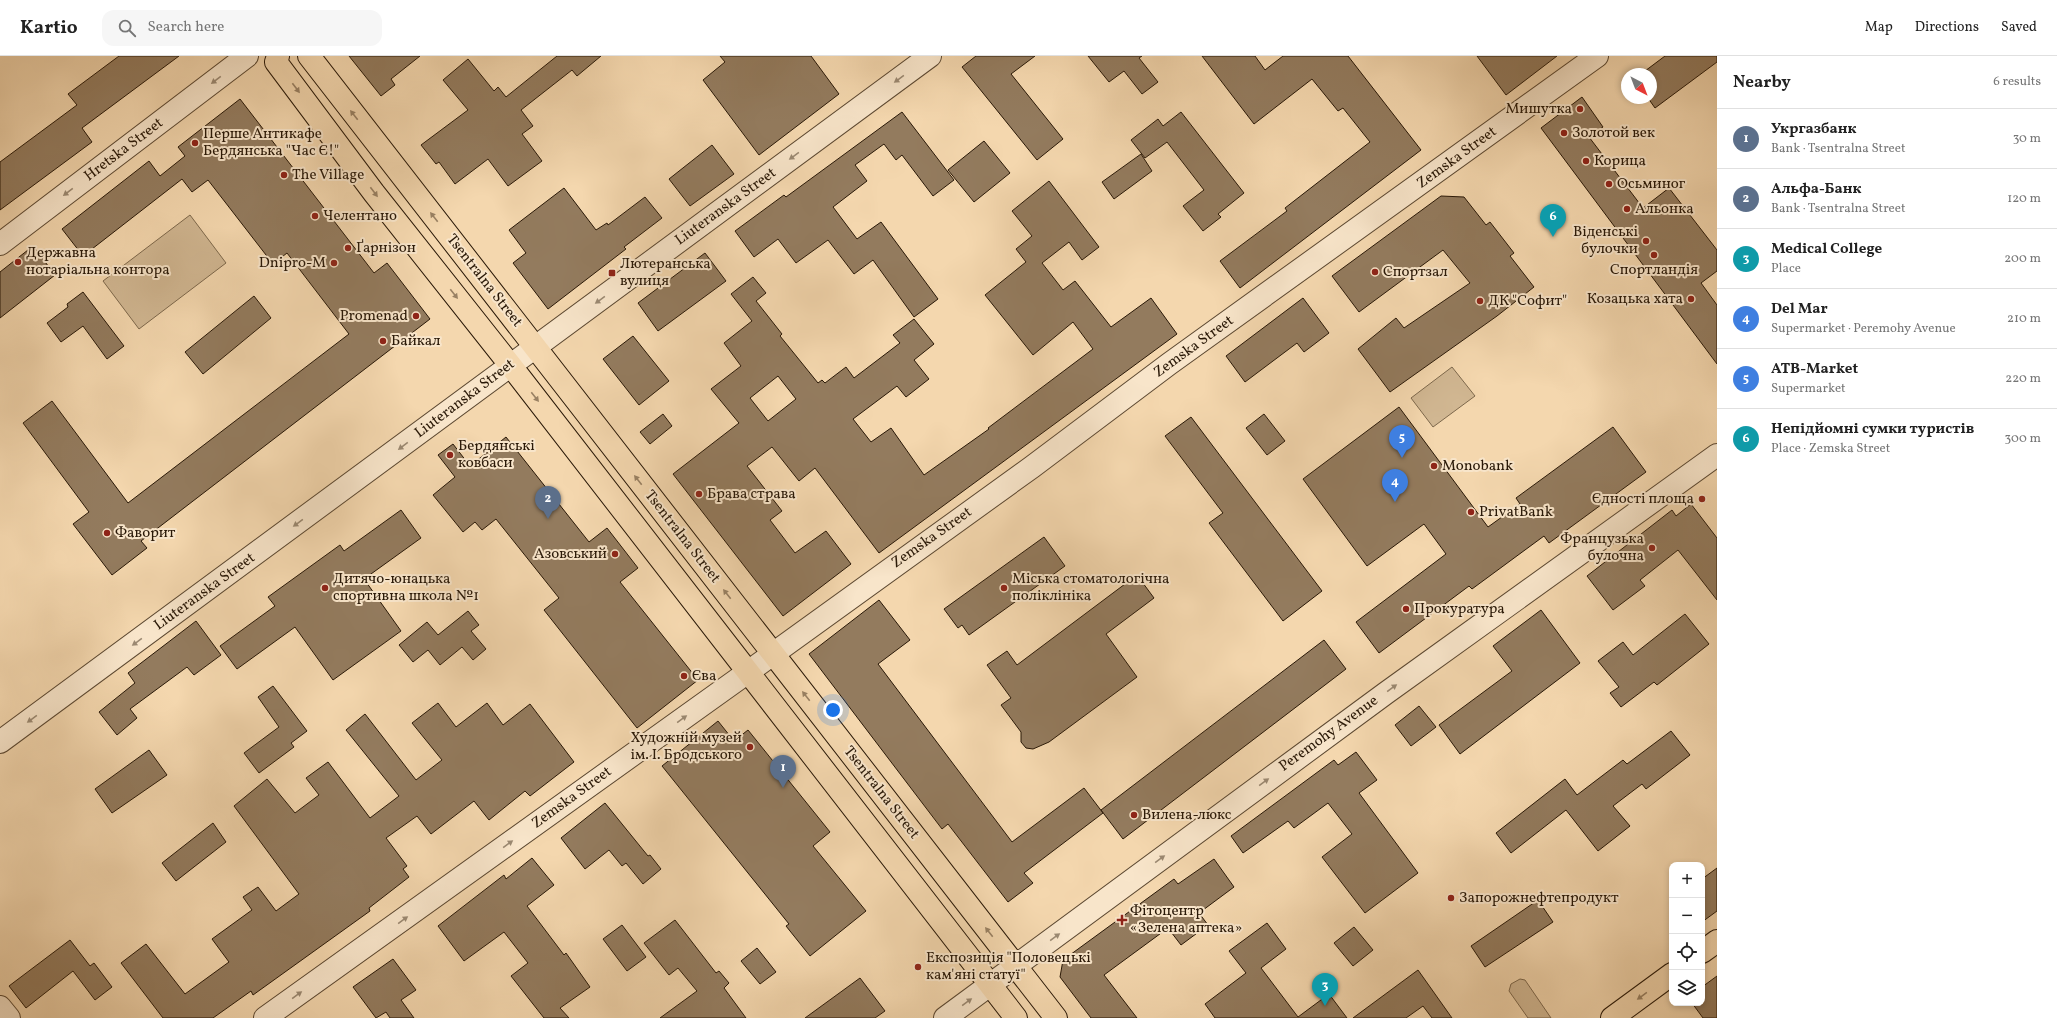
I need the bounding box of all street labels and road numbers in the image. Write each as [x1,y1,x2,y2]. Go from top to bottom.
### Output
street label: Hretska Street [80,113,168,187]
street label: Zemska Street [1413,122,1501,194]
street label: Liuteranska Street [671,163,781,251]
street label: Tsentralna Street [441,230,527,332]
street label: Zemska Street [1150,311,1238,383]
street label: Liuteranska Street [410,354,520,444]
street label: Tsentralna Street [639,486,725,588]
street label: Zemska Street [887,502,977,574]
street label: Liuteranska Street [150,548,260,636]
street label: Peremohy Avenue [1275,691,1383,777]
street label: Tsentralna Street [838,742,924,844]
street label: Zemska Street [528,762,616,834]

